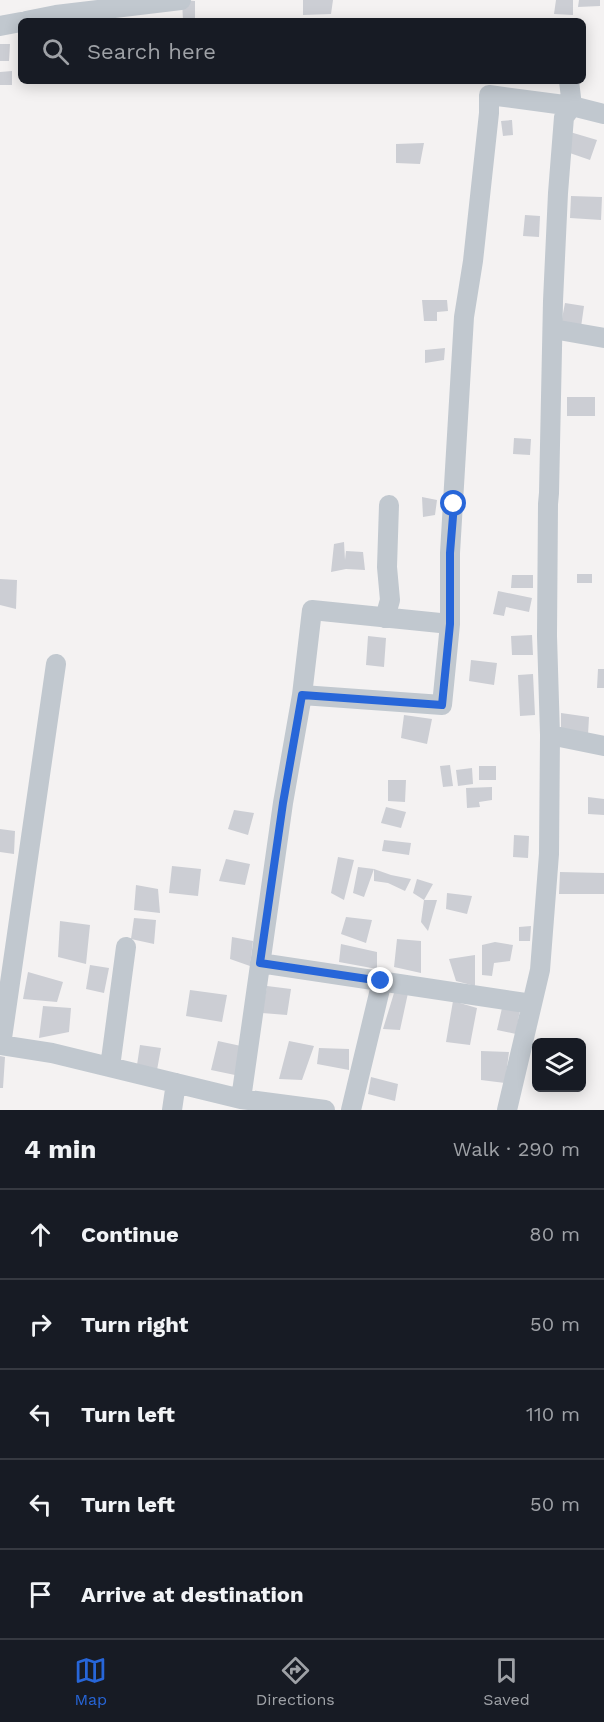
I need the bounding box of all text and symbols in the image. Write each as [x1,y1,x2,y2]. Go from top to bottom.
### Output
search box [18,18,586,84]
icon: search [39,35,72,68]
text: Search here [87,39,216,64]
route start [440,490,466,516]
route end [367,967,393,993]
map controls [532,1038,586,1092]
button: layers [532,1038,586,1092]
text: 4 min [24,1134,96,1164]
text: Walk · 290 m [453,1137,580,1161]
icon: ahead [24,1218,57,1251]
text: Continue [81,1222,179,1247]
text: 80 m [529,1222,580,1246]
icon: right [24,1308,57,1341]
text: Turn right [81,1312,188,1337]
text: 50 m [530,1312,580,1336]
icon: left [24,1398,57,1431]
text: Turn left [81,1402,175,1427]
text: 110 m [526,1402,580,1426]
icon: left [24,1488,57,1521]
text: Turn left [81,1492,175,1517]
text: 50 m [530,1492,580,1516]
icon: arrive [24,1578,57,1611]
text: Arrive at destination [81,1582,304,1607]
tab: Map [74,1654,107,1709]
tab: Directions [256,1654,335,1709]
tab: Saved [483,1654,530,1709]

